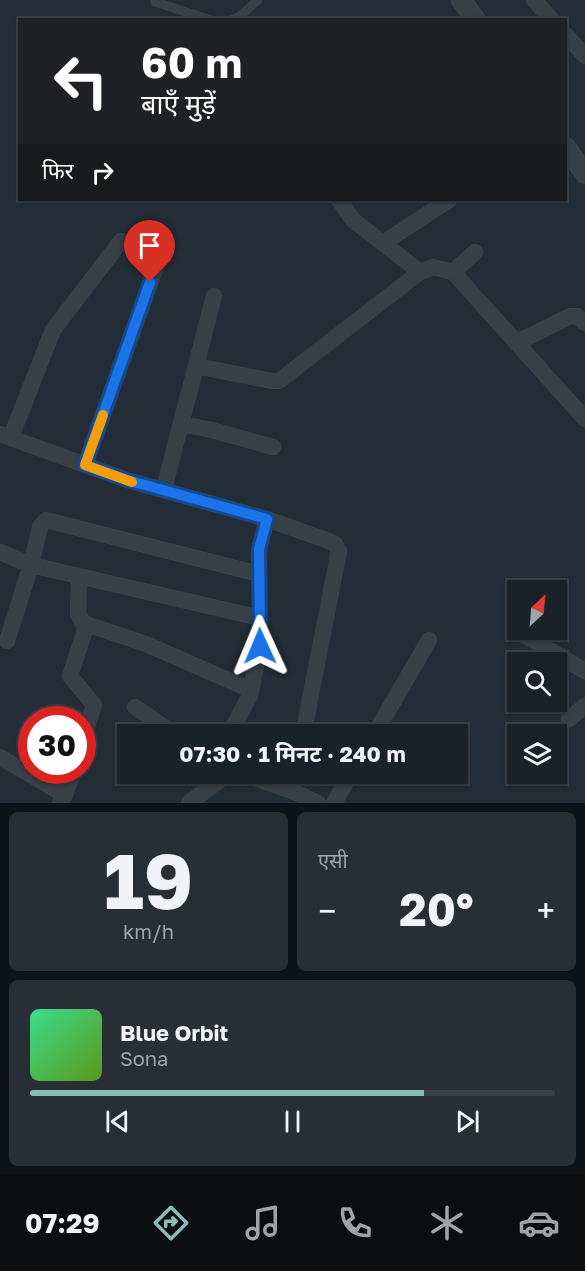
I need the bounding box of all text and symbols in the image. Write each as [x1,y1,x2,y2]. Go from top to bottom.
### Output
text: 60 m [141,37,242,87]
icon: left [42,42,120,120]
text: बाएँ मुड़ें [141,88,216,120]
icon: right [86,156,119,189]
text: फिर [42,157,74,184]
pin [124,220,175,282]
icon: arrive [133,229,166,262]
north arrow [507,580,567,640]
map controls [507,580,567,784]
position arrow [228,614,292,678]
button: search [507,652,567,712]
speed limit sign: 30 [18,706,96,784]
button: layers [507,724,567,784]
text: 07:30 · 1 मिनट · 240 m [179,740,406,767]
text: 19 [104,833,193,926]
text: एसी [318,848,348,872]
text: 20° [399,882,474,936]
text: − [318,891,336,930]
text: + [537,891,555,930]
text: km/h [123,919,174,943]
text: Blue Orbit [120,1019,228,1046]
text: Sona [120,1046,168,1070]
icon: previous [101,1105,134,1138]
icon: pause [276,1105,309,1138]
icon: next [451,1105,484,1138]
icon: directions [150,1202,192,1244]
icon: music [242,1202,284,1244]
icon: phone [334,1202,376,1244]
icon: climate [426,1202,468,1244]
icon: car [518,1202,560,1244]
text: 07:29 [25,1207,100,1239]

